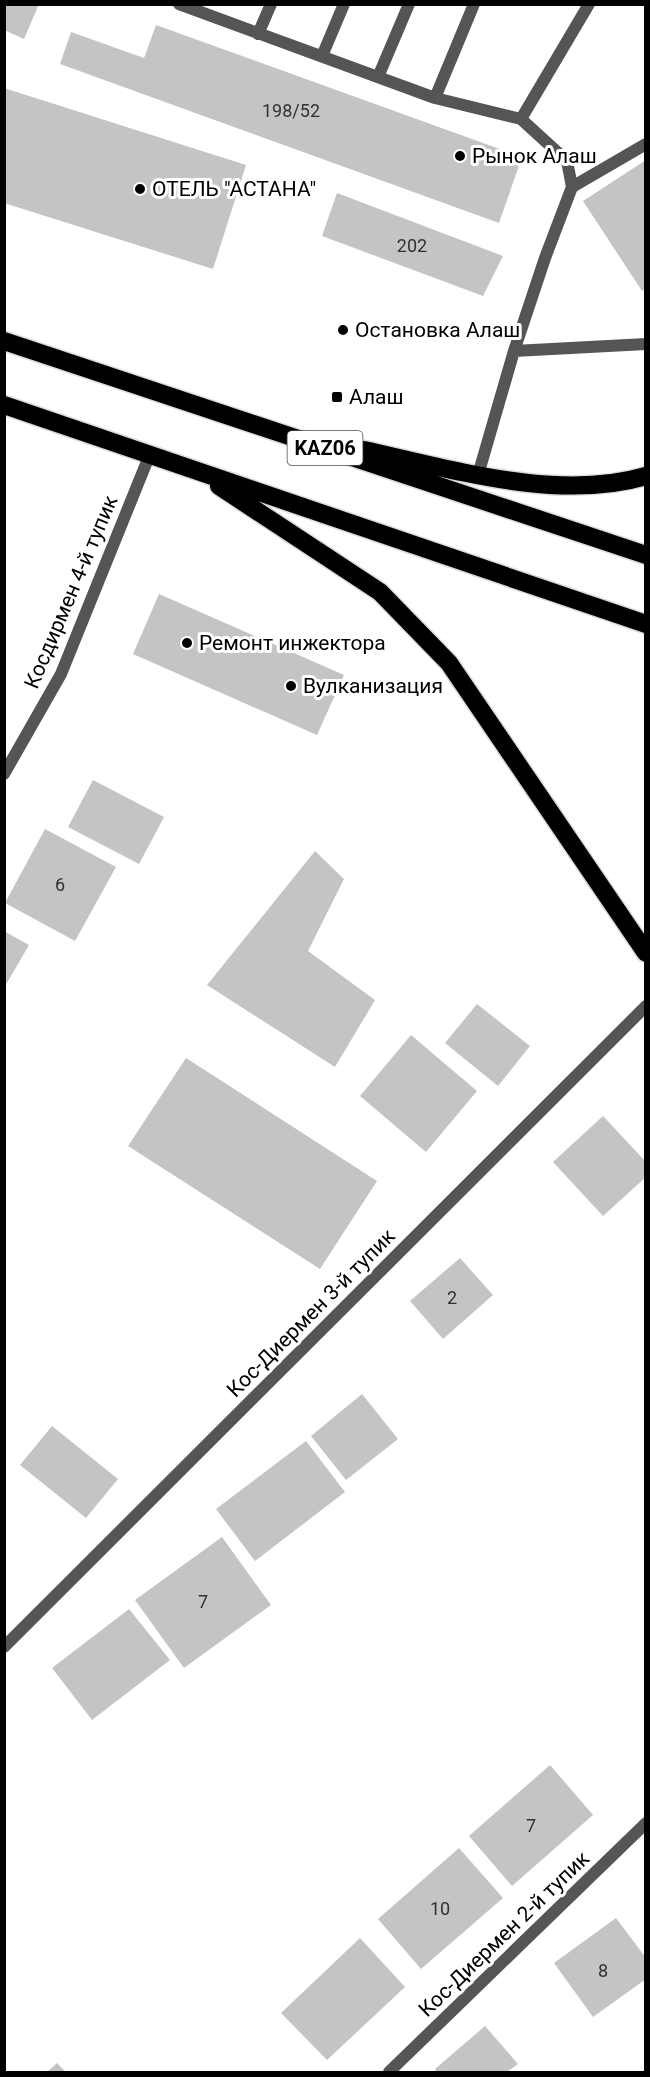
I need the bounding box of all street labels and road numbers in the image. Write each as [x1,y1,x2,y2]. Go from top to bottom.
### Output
road number: KАZ06 [288,431,362,465]
street label: Косдирмен 4-й тупик [19,491,123,692]
street label: Кос-Диермен 3-й тупик [222,1224,400,1402]
street label: Кос-Диермен 2-й тупик [414,1846,595,2022]

